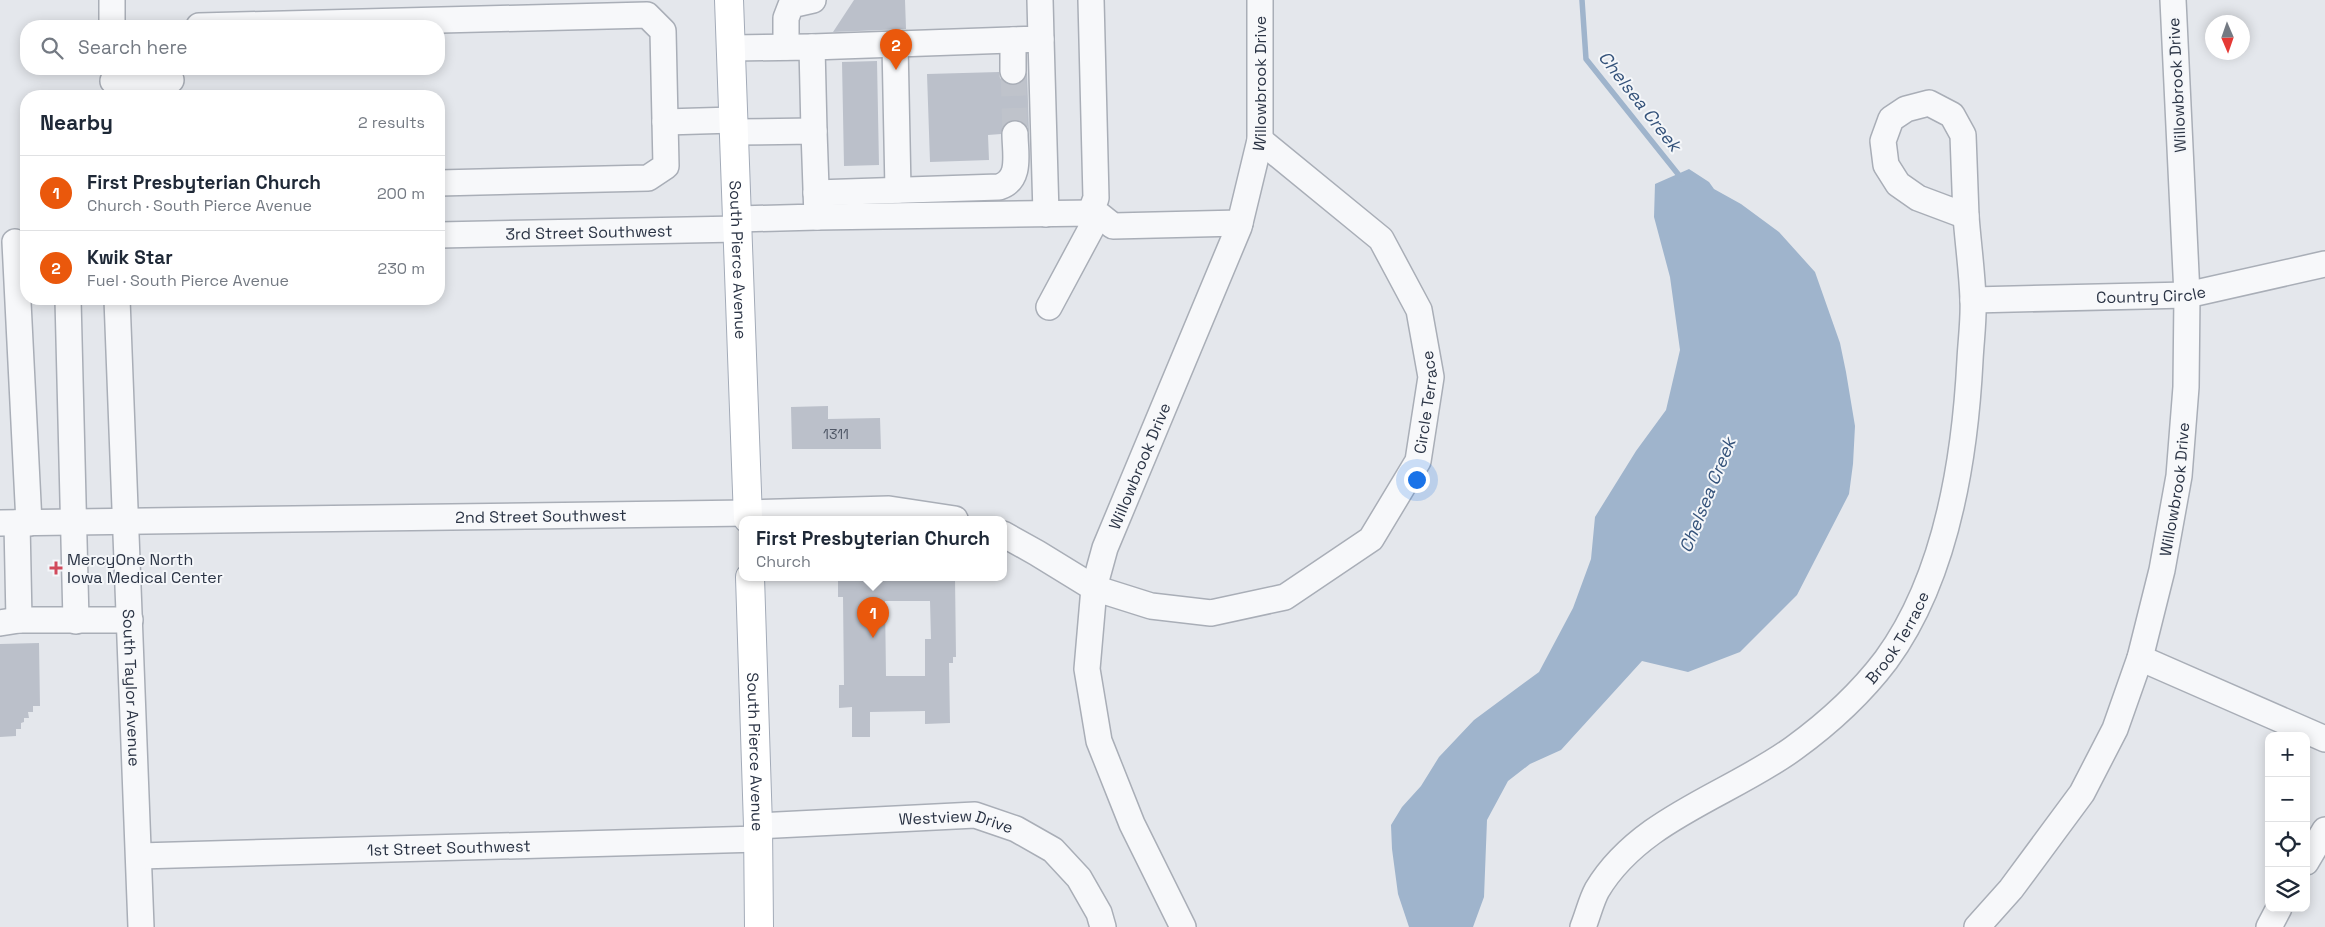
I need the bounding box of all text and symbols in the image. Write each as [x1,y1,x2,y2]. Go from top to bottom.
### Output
north arrow [2205,15,2250,60]
street label: Willowbrook Drive [1247,16,1271,153]
street label: Willowbrook Drive [2163,17,2191,153]
search box [20,20,445,75]
pin: 2 [880,29,912,70]
icon: search [38,34,66,62]
text: Search here [78,35,188,60]
water label: Chelsea Creek [1593,46,1688,158]
text: Nearby [40,109,113,136]
text: 2 results [358,112,425,133]
text: First Presbyterian Church [87,170,321,195]
street label: South Pierce Avenue [725,180,752,340]
text: 1 [52,183,60,204]
text: 200 m [377,183,425,204]
text: Church · South Pierce Avenue [87,195,312,216]
street label: 3rd Street Southwest [505,220,673,244]
text: Kwik Star [87,245,173,270]
text: 2 [51,258,61,279]
text: 230 m [378,258,425,279]
text: Fuel · South Pierce Avenue [87,270,289,291]
street label: Country Circle [2096,281,2208,308]
street label: Circle Terrace [1409,349,1442,455]
street label: Willowbrook Drive [1104,399,1175,532]
street label: Willowbrook Drive [2154,422,2194,558]
house number: 1311 [823,425,849,443]
water label: Chelsea Creek [1674,432,1741,556]
your location [1404,467,1430,493]
street label: 2nd Street Southwest [455,504,627,527]
popup [739,516,1007,581]
text: First Presbyterian Church [756,526,990,551]
place label: MercyOne North Iowa Medical Center [67,549,223,588]
text: Church [756,551,811,572]
marker: MercyOne North Iowa Medical Center [49,561,63,575]
street label: Brook Terrace [1861,588,1934,688]
pin: 1 [857,597,889,638]
street label: South Taylor Avenue [118,609,145,767]
street label: South Pierce Avenue [743,672,769,832]
map controls [2265,732,2310,912]
button: + [2265,732,2310,777]
button: − [2265,777,2310,822]
street label: Westview Drive [898,804,1016,838]
button: locate [2265,822,2310,867]
street label: 1st Street Southwest [367,835,531,860]
button: layers [2265,867,2310,912]

